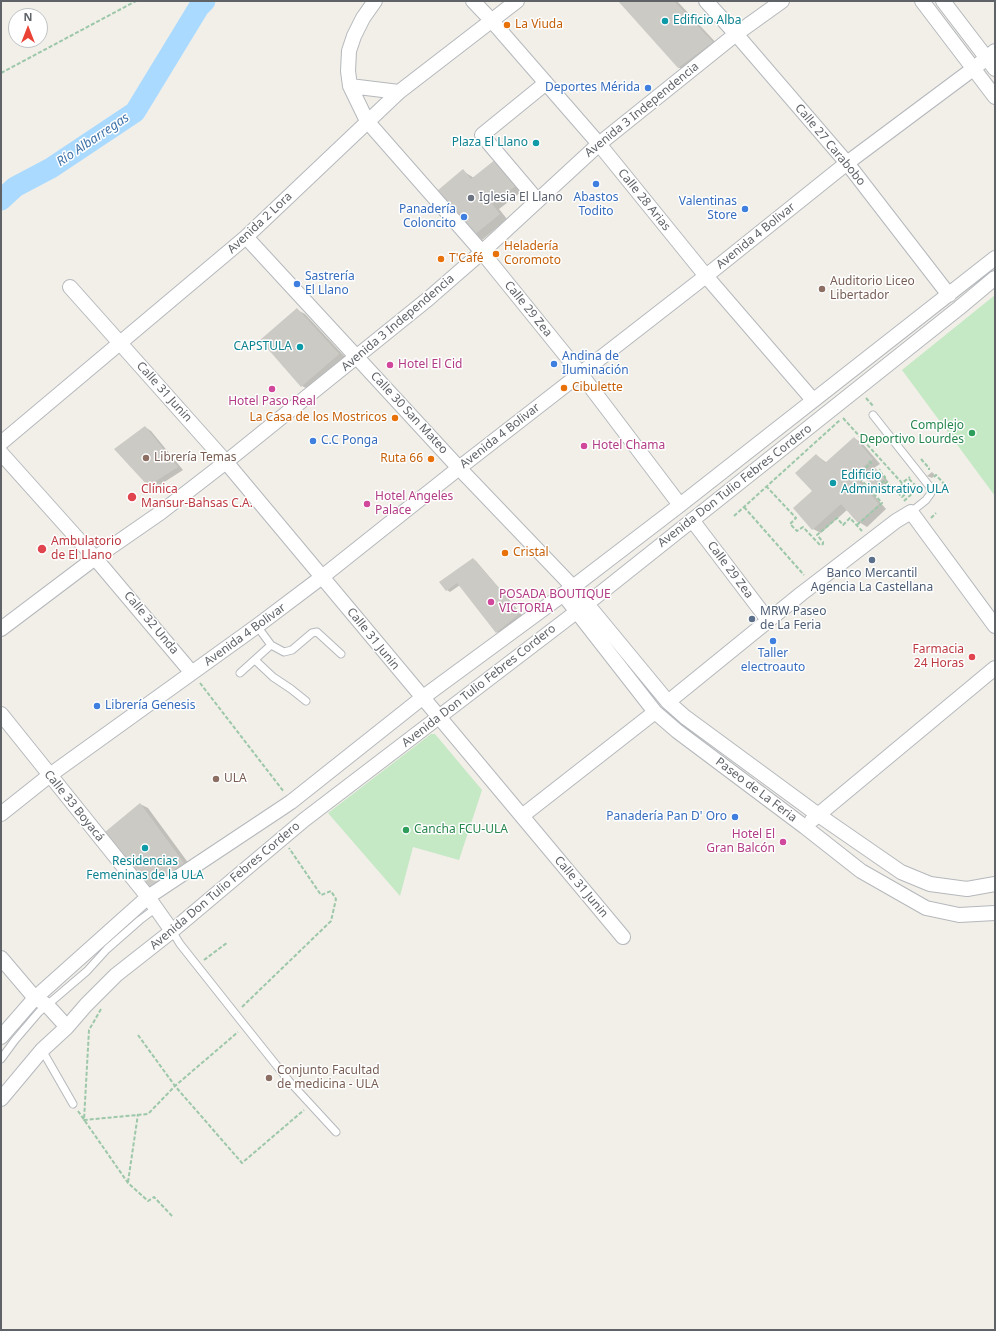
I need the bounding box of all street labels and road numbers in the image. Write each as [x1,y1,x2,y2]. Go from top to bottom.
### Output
street label: Avenida 3 Independencia [582,60,702,160]
street label: Calle 27 Carabobo [792,101,868,189]
street label: Calle 28 Arias [615,166,673,234]
street label: Avenida 2 Lora [225,189,295,257]
street label: Avenida 4 Bolivar [714,200,798,272]
street label: Avenida 3 Independencia [339,272,457,374]
street label: Calle 29 Zea [501,278,555,340]
street label: Calle 31 Junin [133,359,195,425]
street label: Calle 30 San Mateo [367,369,451,457]
street label: Avenida 4 Bolivar [457,400,543,472]
street label: Avenida Don Tulio Febres Cordero [655,421,815,551]
street label: Calle 29 Zea [704,539,756,601]
street label: Calle 32 Unda [121,589,181,657]
street label: Avenida 4 Bolivar [201,601,289,669]
street label: Calle 31 Junin [344,605,402,673]
street label: Avenida Don Tulio Febres Cordero [399,621,559,751]
street label: Paseo de La Feria [713,755,799,825]
street label: Calle 33 Boyacá [41,768,107,844]
street label: Avenida Don Tulio Febres Cordero [147,819,303,953]
street label: Calle 31 Junin [551,853,611,921]

